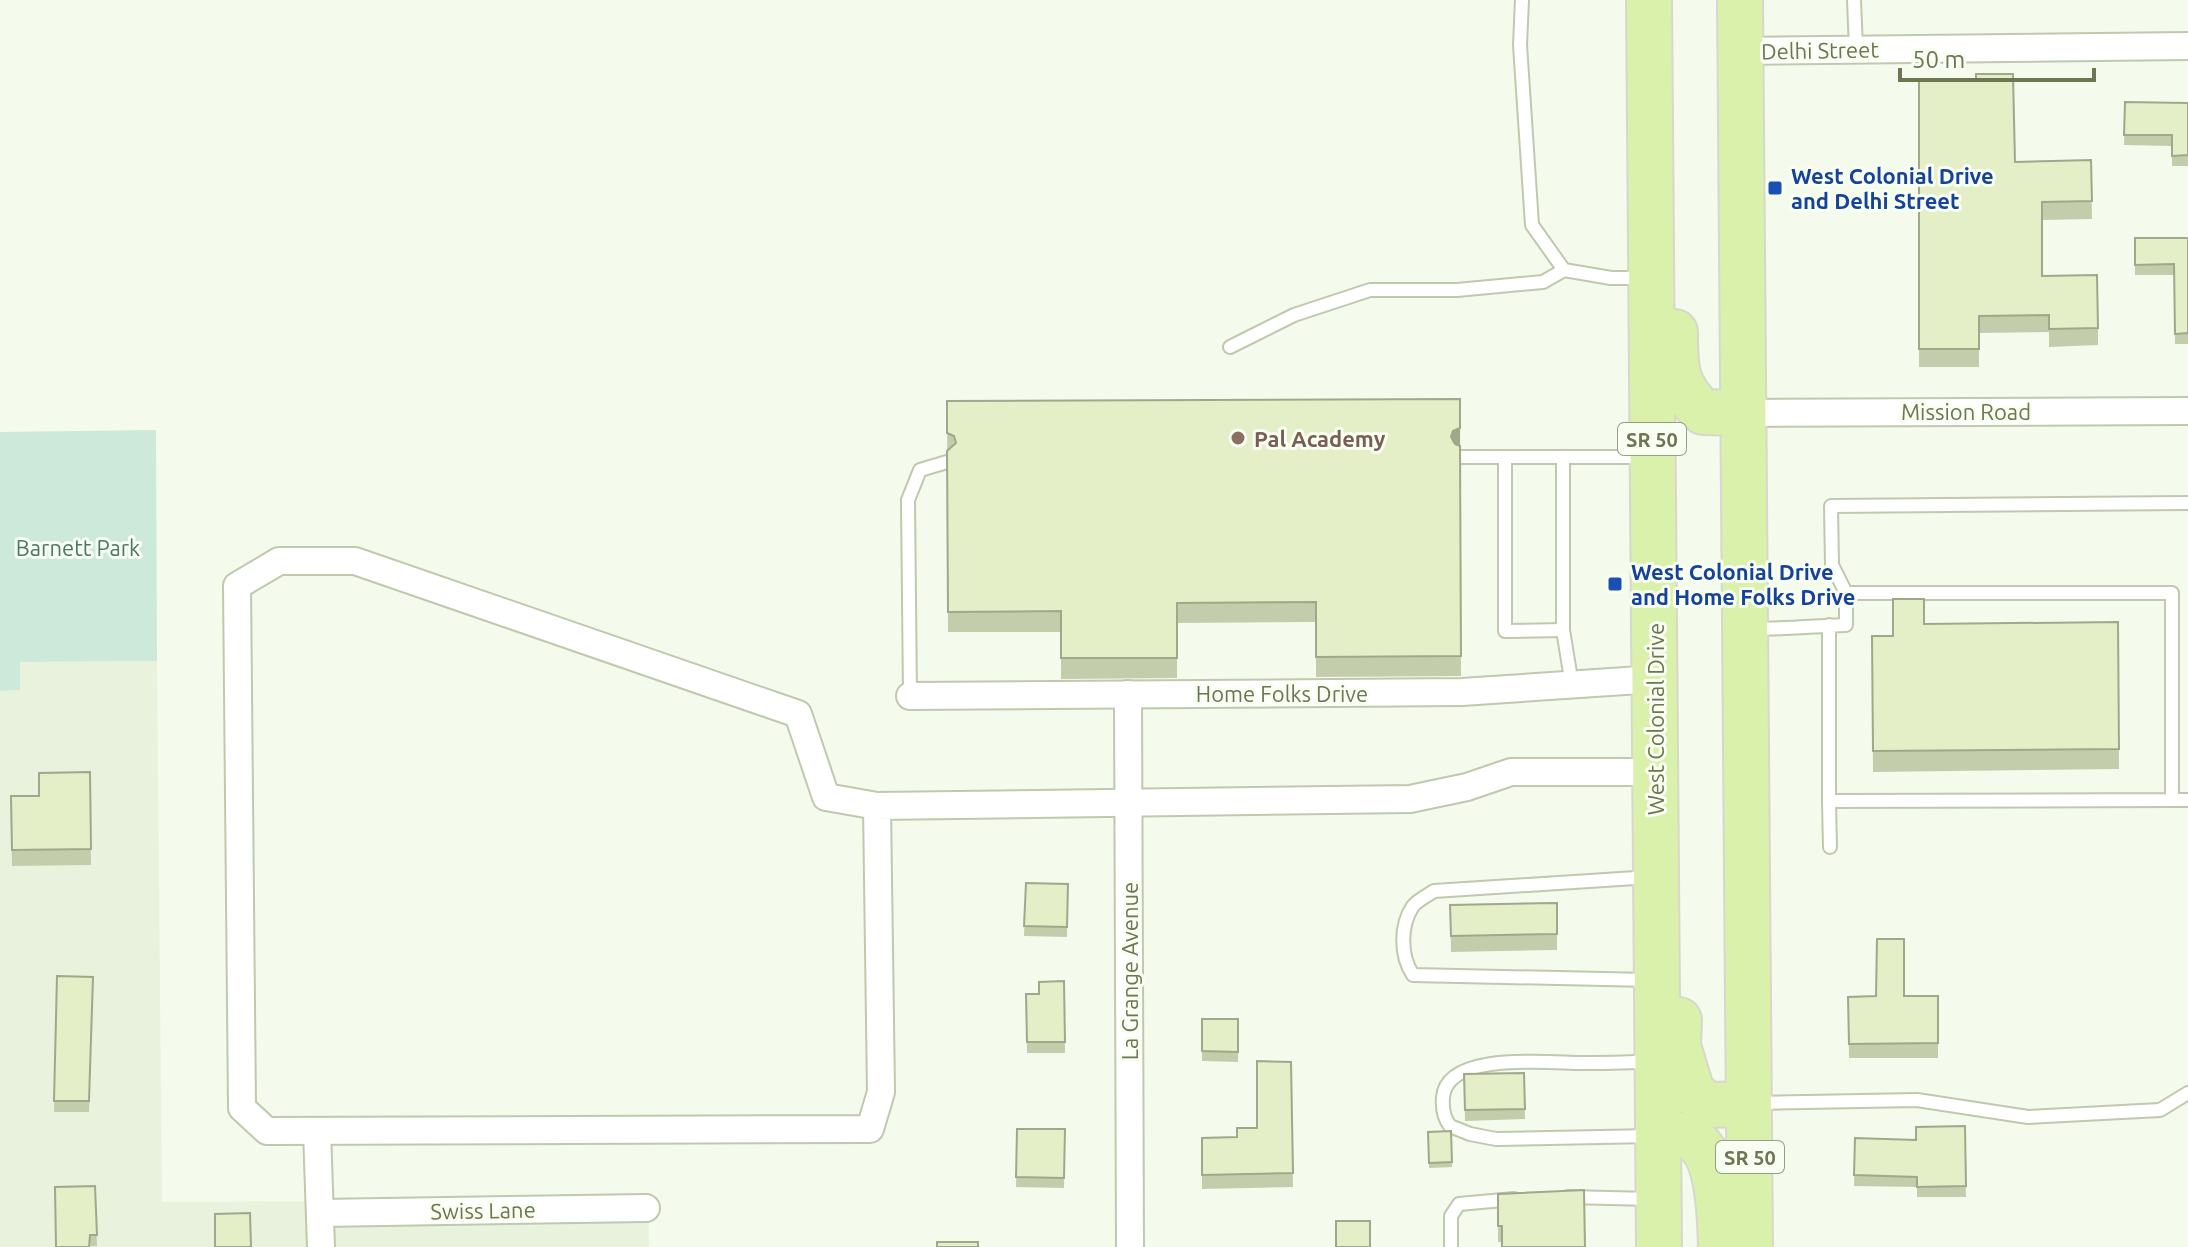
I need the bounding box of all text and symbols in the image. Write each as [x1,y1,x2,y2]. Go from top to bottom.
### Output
scale bar [1900,32,2094,82]
street label: Delhi Street [1761,36,1879,64]
text: 50 m [1912,46,1965,73]
place label: West Colonial Drive and Delhi Street [1791,163,1994,213]
marker: West Colonial Drive and Delhi Street [1766,179,1784,197]
street label: Mission Road [1901,399,2031,424]
road number: SR 50 [1618,423,1686,455]
place label: Pal Academy [1254,426,1386,451]
marker: Pal Academy [1229,429,1247,447]
park label: Barnett Park [16,535,140,560]
place label: West Colonial Drive and Home Folks Drive [1631,559,1855,609]
marker: West Colonial Drive and Home Folks Drive [1606,575,1624,593]
street label: West Colonial Drive [1643,623,1668,815]
street label: Home Folks Drive [1196,681,1368,706]
street label: La Grange Avenue [1117,882,1142,1060]
road number: SR 50 [1716,1141,1784,1173]
street label: Swiss Lane [430,1197,536,1223]

